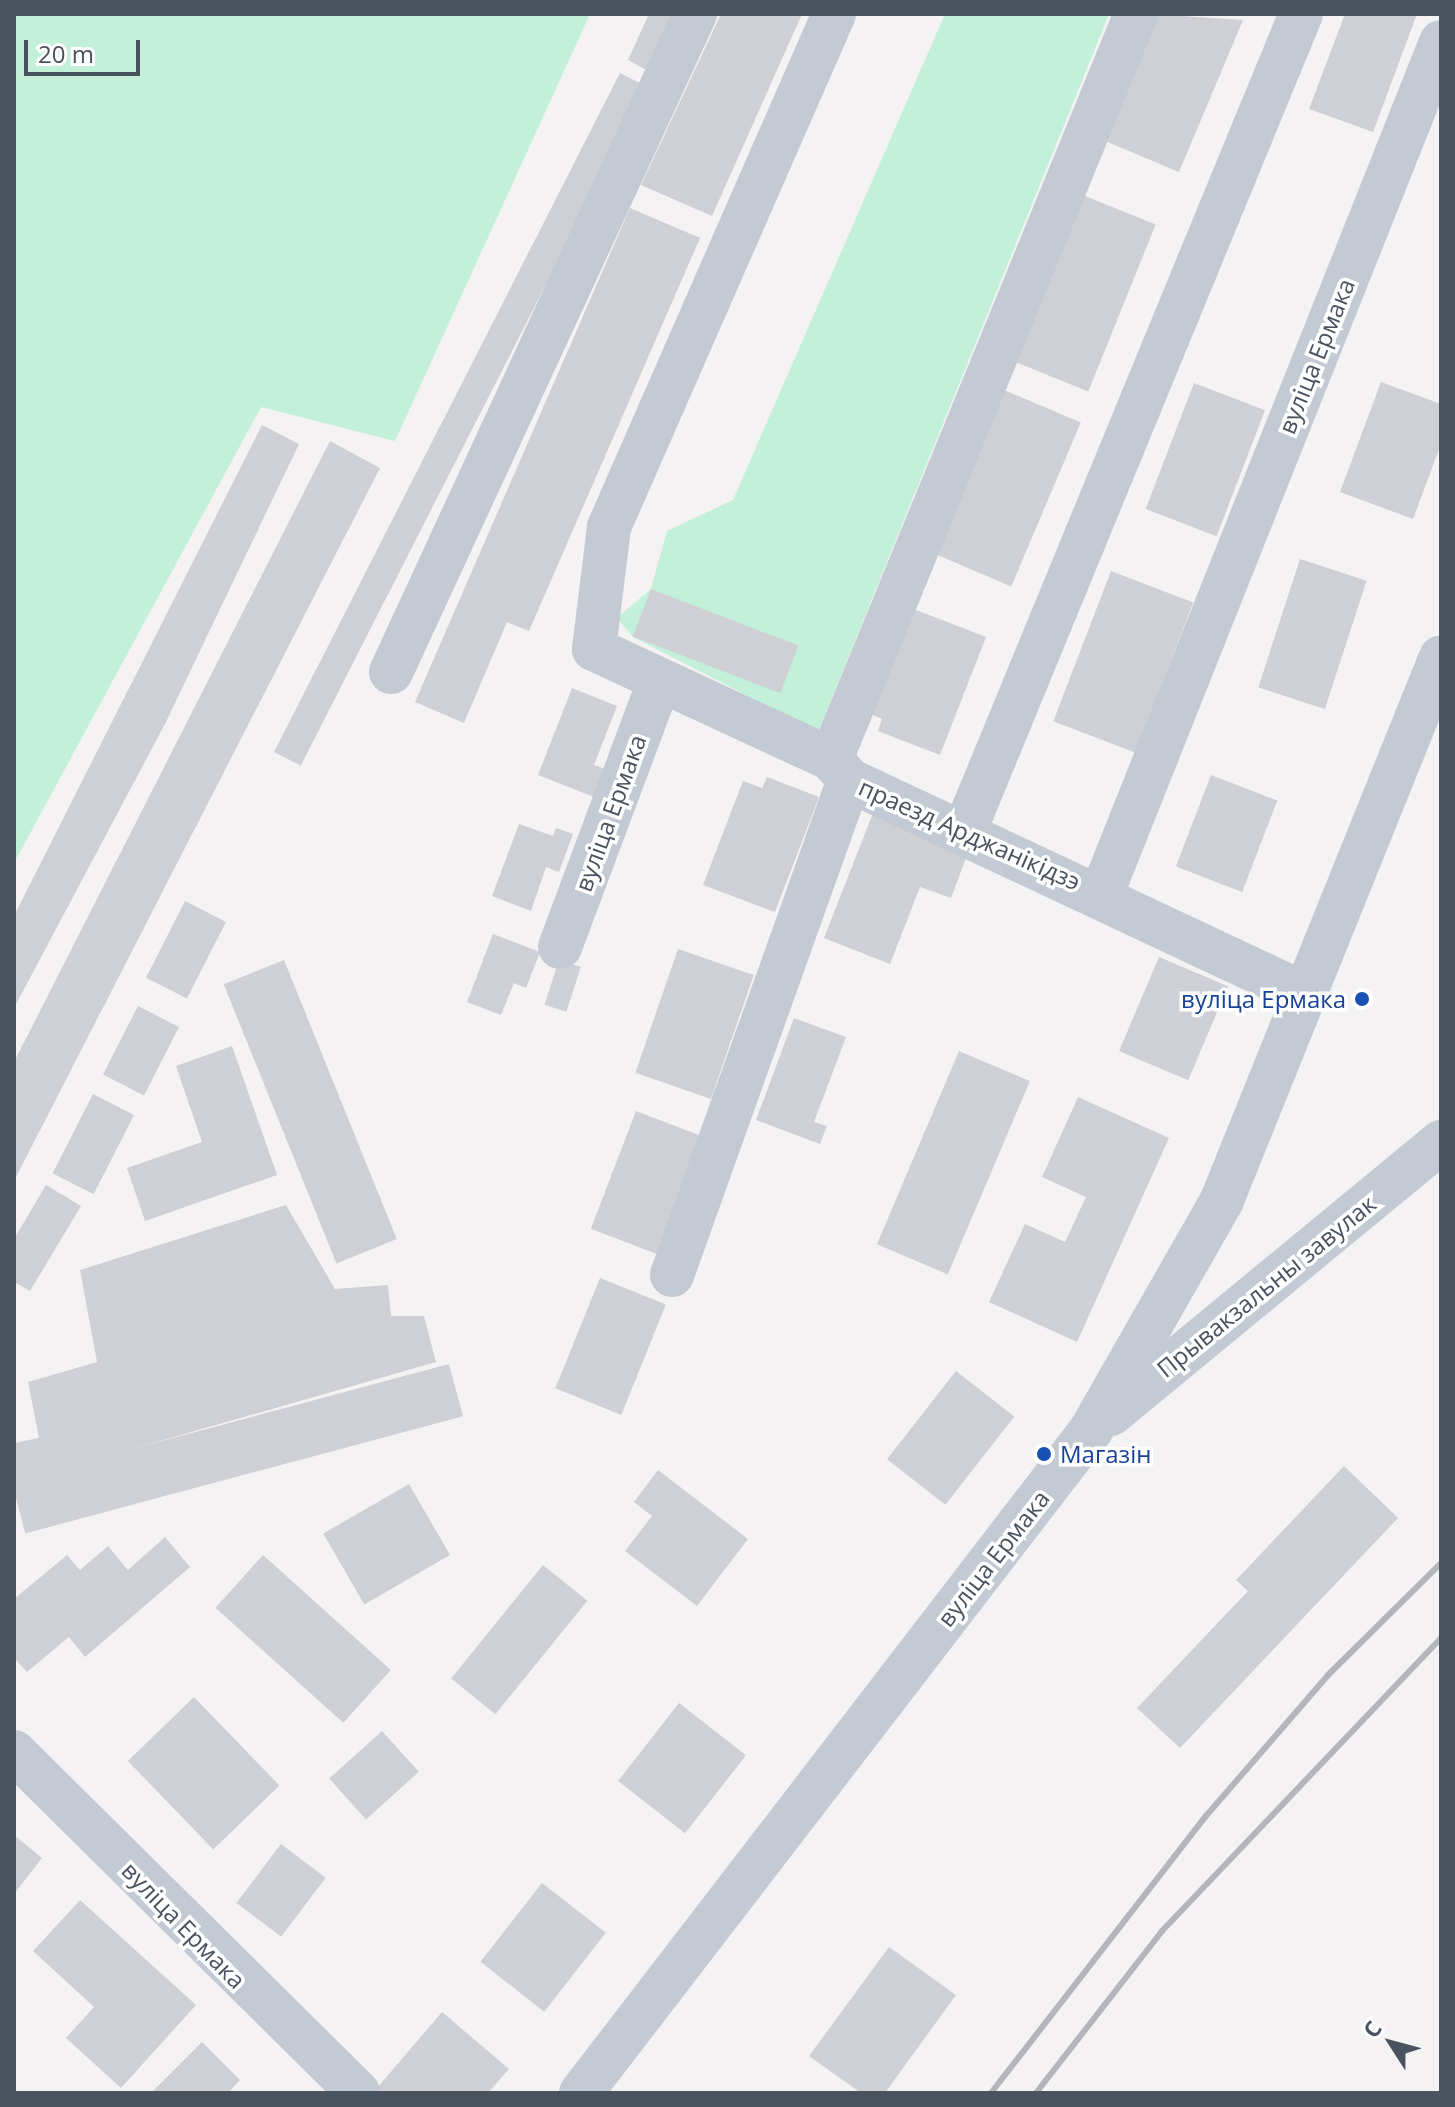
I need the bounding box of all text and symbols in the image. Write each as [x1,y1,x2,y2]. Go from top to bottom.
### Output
scale bar [28,24,144,74]
text: 20 m [38,37,94,70]
street label: вуліца Ермака [1272,274,1360,438]
street label: вуліца Ермака [568,731,652,895]
street label: праезд Арджанікідзэ [855,772,1085,896]
place label: вуліца Ермака [1181,985,1346,1013]
marker: вуліца Ермака [1353,990,1371,1008]
street label: Прывакзальны завулак [1151,1189,1381,1383]
place label: Магазін [1060,1440,1151,1468]
marker: Магазін [1035,1445,1053,1463]
street label: вуліца Ермака [931,1484,1055,1632]
street label: вуліца Ермака [116,1856,252,1994]
north arrow [1351,2003,1431,2083]
text: С [1355,2014,1388,2043]

